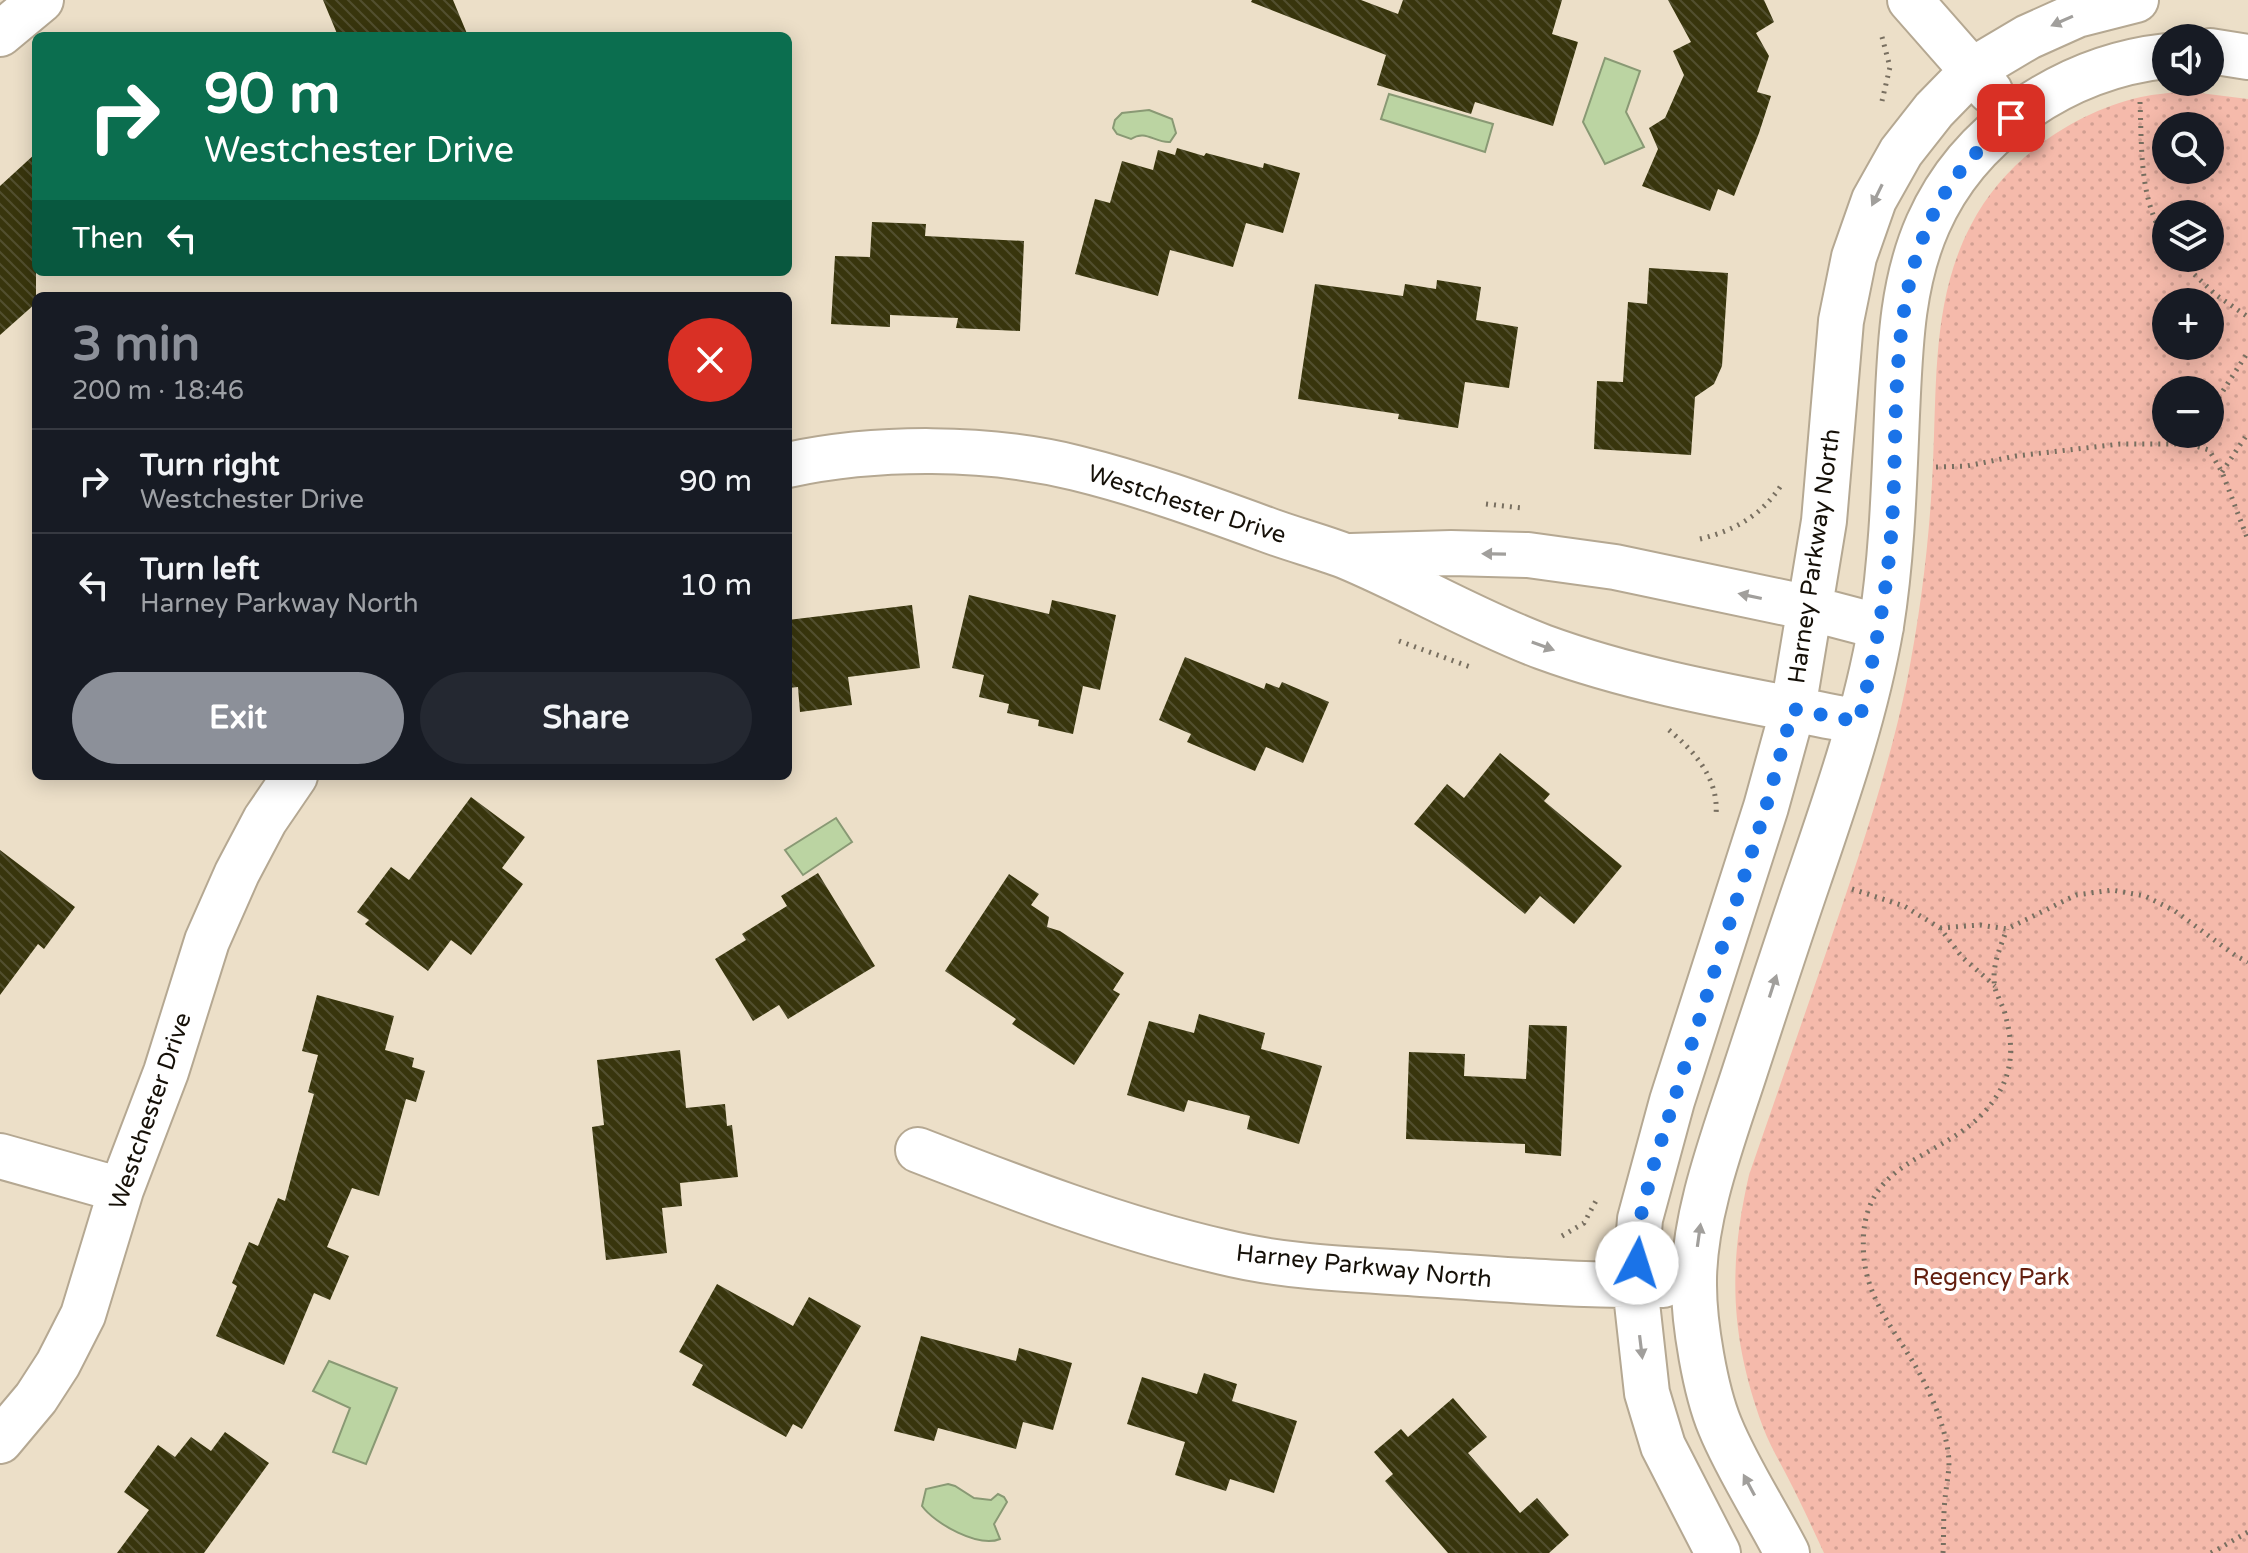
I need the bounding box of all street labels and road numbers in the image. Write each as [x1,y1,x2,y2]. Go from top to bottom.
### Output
street label: Harney Parkway North [1782,427,1847,685]
street label: Westchester Drive [1084,459,1290,550]
street label: Westchester Drive [103,1009,198,1214]
street label: Harney Parkway North [1235,1239,1493,1294]

